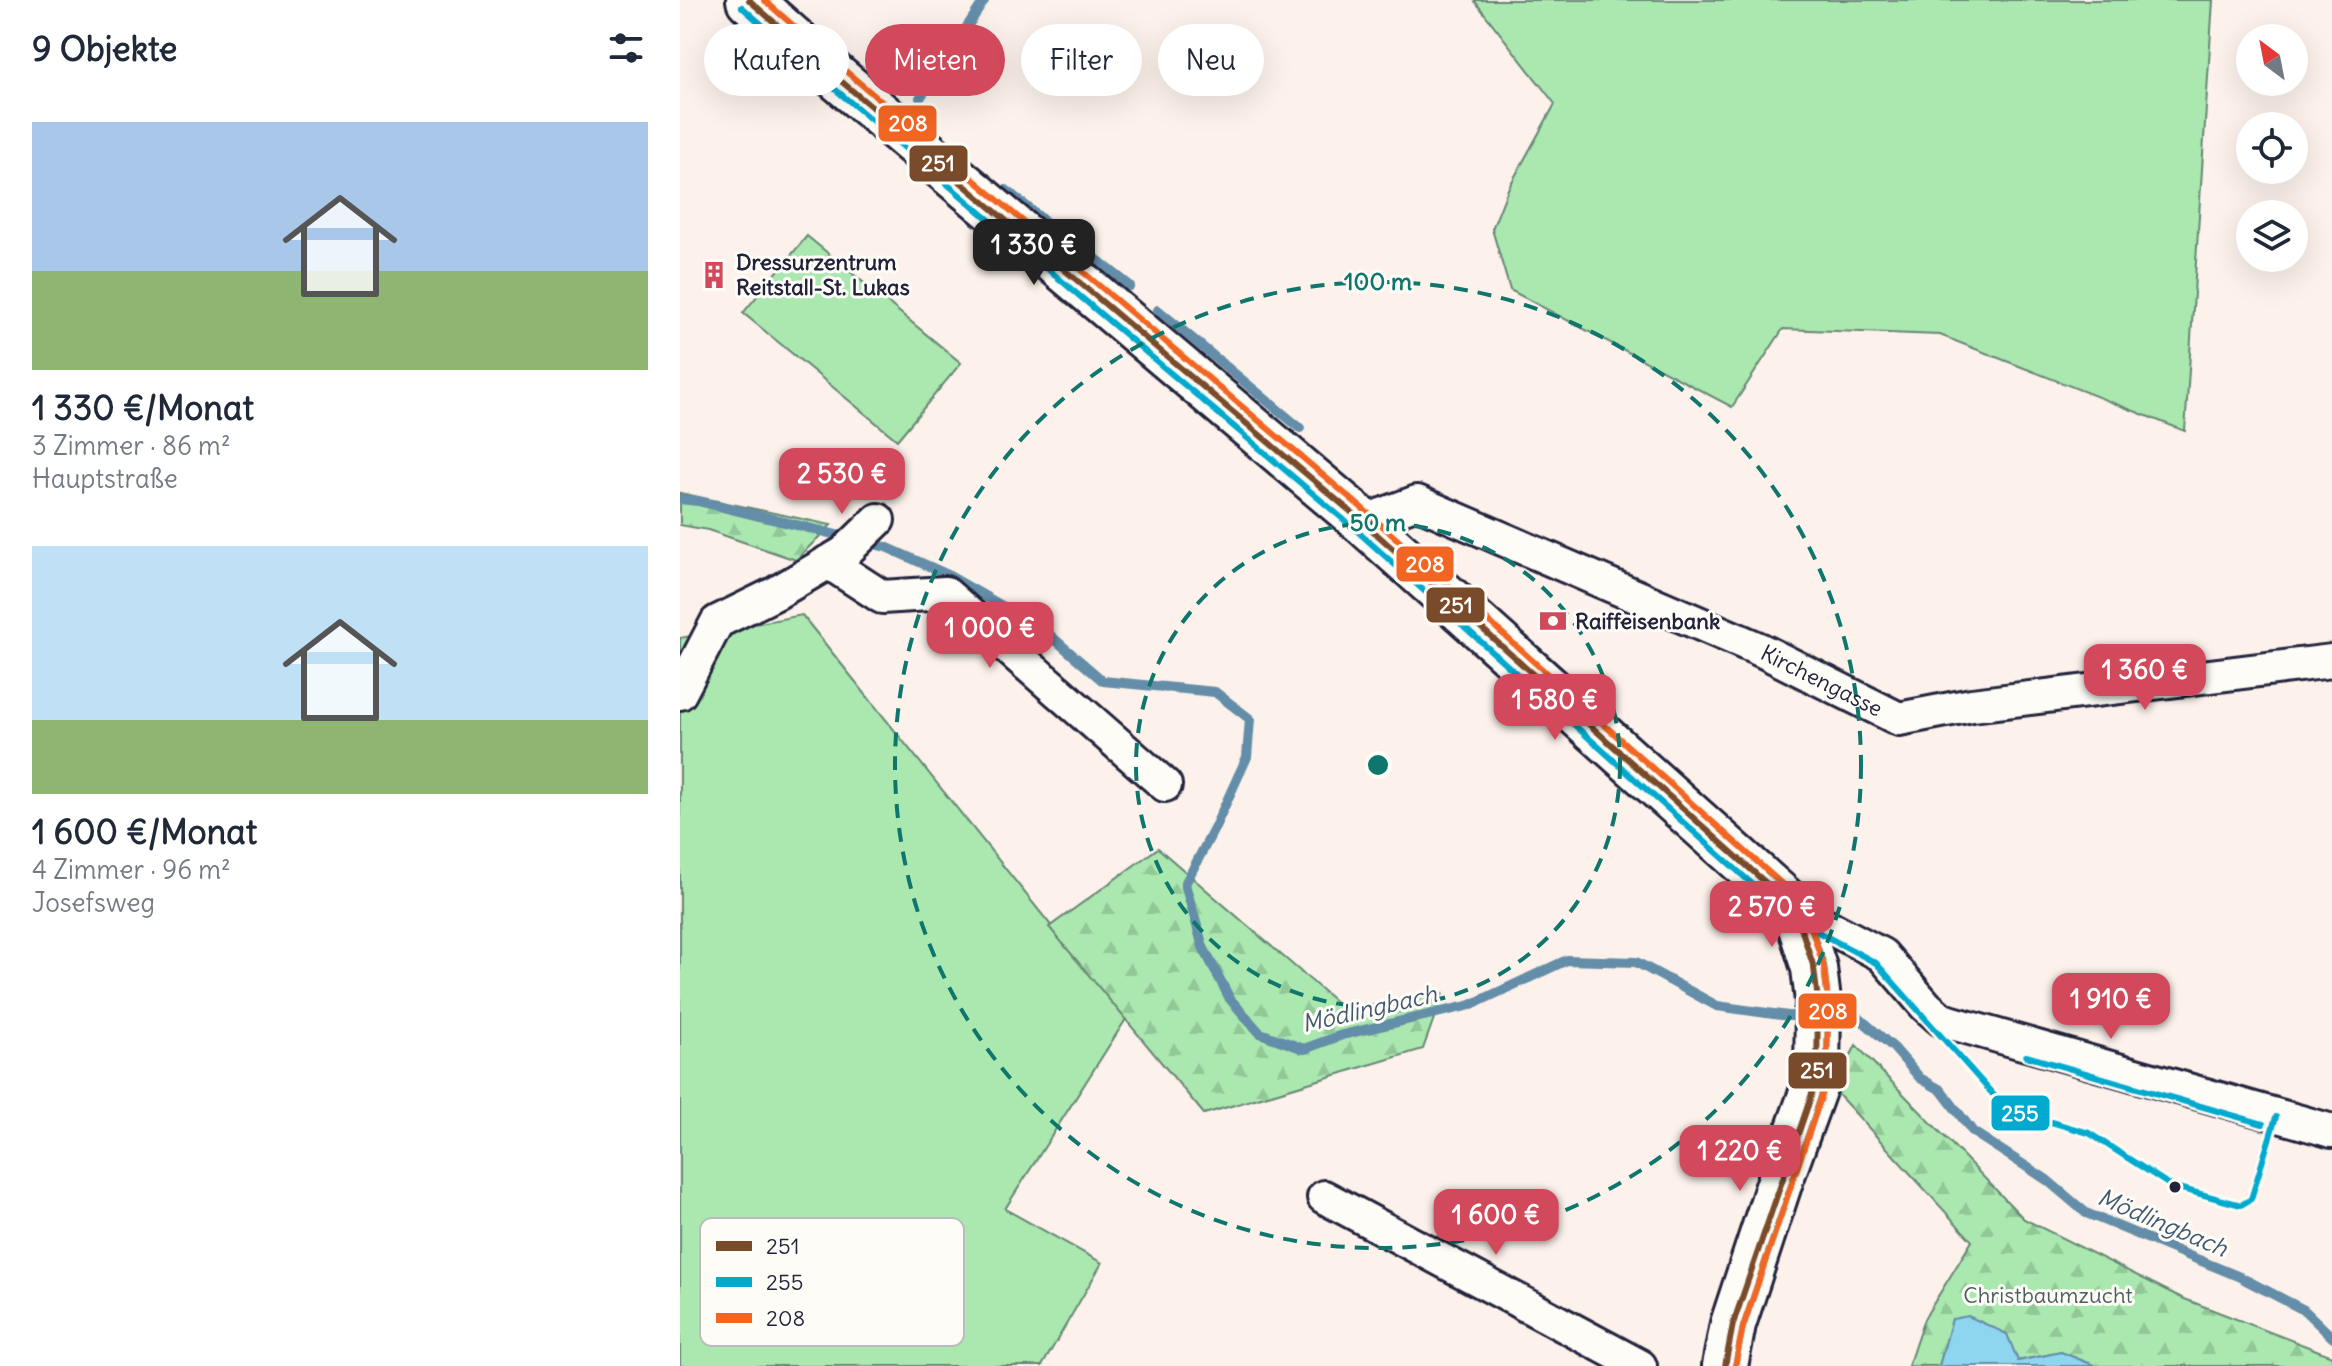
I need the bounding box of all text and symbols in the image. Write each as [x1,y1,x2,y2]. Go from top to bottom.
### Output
chip: Kaufen [704,24,849,96]
chip: Mieten [865,24,1005,96]
chip: Filter [1021,24,1142,96]
chip: Neu [1158,24,1264,96]
north arrow [2236,24,2308,96]
map controls [2236,24,2308,272]
icon: filters [604,26,648,70]
text: 9 Objekte [32,27,177,70]
line badge: 208 [877,104,938,143]
text: 208 [888,109,928,137]
button: locate [2236,112,2308,184]
line badge: 251 [908,144,969,183]
text: 251 [921,149,955,177]
icon: home [268,174,412,318]
button: layers [2236,200,2308,272]
pin: 1 330 € [960,219,1108,287]
text: 1 330 € [991,228,1077,261]
place label: Dressurzentrum Reitstall-St. Lukas [736,248,910,301]
building icon: Dressurzentrum Reitstall-St. Lukas [699,260,729,290]
text: 100 m [1344,266,1412,296]
text: 1 330 €/Monat [32,386,254,429]
text: 3 Zimmer · 86 m² [32,429,231,462]
pin: 2 530 € [768,448,916,516]
text: 2 530 € [797,457,887,490]
text: Hauptstraße [32,462,178,495]
text: 50 m [1350,507,1406,537]
line badge: 208 [1395,545,1455,583]
text: 208 [1405,550,1445,578]
line badge: 251 [1425,586,1486,624]
text: 251 [1439,591,1473,619]
icon: home [268,598,412,742]
pin: 1 000 € [916,602,1064,670]
bank icon: Raiffeisenbank [1538,606,1568,636]
place label: Raiffeisenbank [1575,607,1720,635]
text: 1 000 € [945,611,1035,644]
street label: Kirchengasse [1756,638,1887,723]
pin: 1 360 € [2071,644,2219,712]
text: 1 360 € [2102,653,2188,686]
pin: 1 580 € [1481,674,1629,742]
text: 1 580 € [1512,683,1598,716]
centre of rings [1364,751,1392,779]
text: 1 600 €/Monat [32,810,257,853]
text: 4 Zimmer · 96 m² [32,853,231,886]
pin: 2 570 € [1698,881,1846,949]
text: Josefsweg [32,886,155,919]
text: 2 570 € [1728,890,1816,923]
pin: 1 910 € [2037,973,2185,1041]
water label: Mödlingbach [1298,978,1441,1038]
text: 1 910 € [2070,982,2152,1015]
line badge: 208 [1797,992,1858,1030]
text: 208 [1808,997,1848,1025]
line badge: 251 [1787,1051,1848,1090]
text: 251 [1800,1056,1834,1084]
line badge: 255 [1990,1094,2051,1132]
text: 255 [2001,1099,2039,1127]
pin: 1 220 € [1666,1125,1814,1193]
text: 1 220 € [1697,1134,1783,1167]
unlabelled marker [2167,1179,2183,1195]
water label: Mödlingbach [2094,1181,2233,1263]
pin: 1 600 € [1422,1189,1570,1257]
text: 1 600 € [1452,1198,1540,1231]
legend [700,1218,964,1346]
text: 251 [766,1232,799,1260]
text: 255 [766,1268,803,1296]
park label: Christbaumzucht [1963,1281,2133,1309]
text: 208 [766,1304,805,1332]

